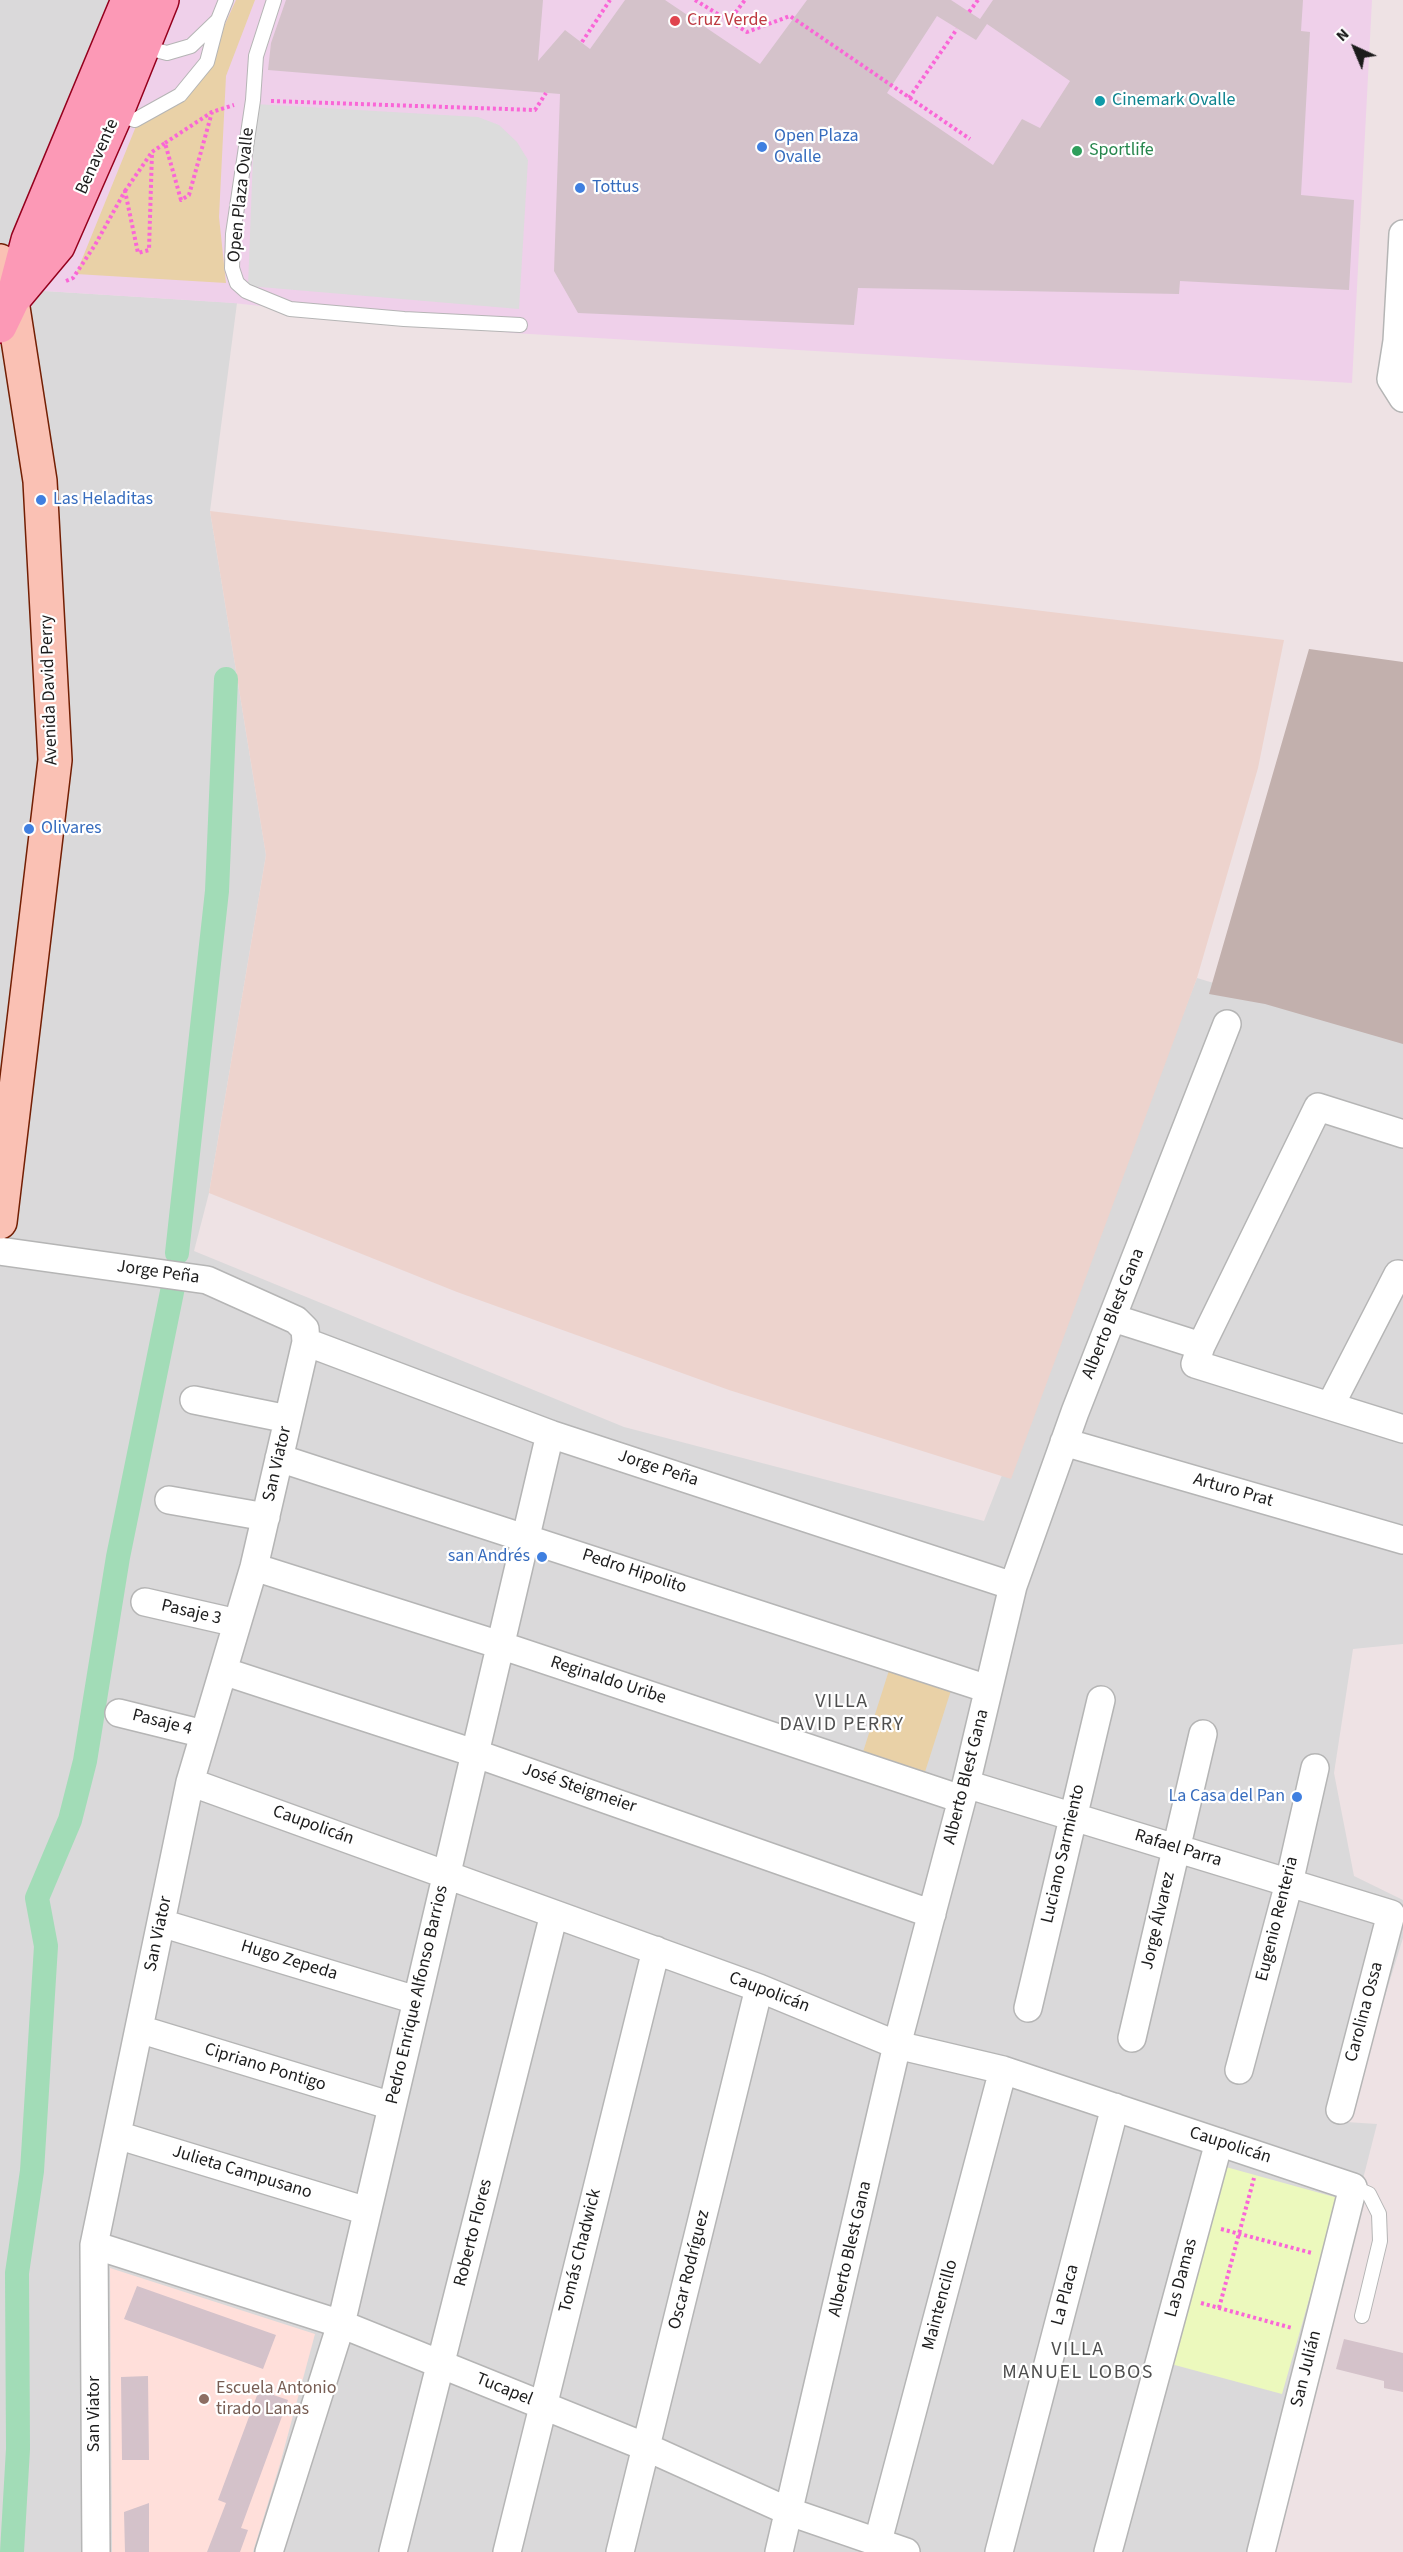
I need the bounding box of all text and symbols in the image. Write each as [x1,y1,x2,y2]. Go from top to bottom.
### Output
place label: Cruz Verde [687,10,767,32]
marker: Cruz Verde [668,14,682,28]
north arrow [1325,18,1385,78]
text: N [1331,23,1354,47]
place label: Cinemark Ovalle [1112,90,1235,112]
marker: Cinemark Ovalle [1093,94,1107,108]
street label: Benavente [72,116,124,198]
place label: Open Plaza Ovalle [774,126,858,168]
street label: Open Plaza Ovalle [224,127,260,263]
marker: Open Plaza Ovalle [755,140,769,154]
place label: Sportlife [1089,140,1154,162]
marker: Sportlife [1070,144,1084,158]
place label: Tottus [592,177,639,199]
marker: Tottus [573,181,587,195]
place label: Las Heladitas [53,489,153,511]
marker: Las Heladitas [34,493,48,507]
street label: Avenida David Perry [37,614,63,766]
place label: Olivares [41,818,102,840]
marker: Olivares [22,822,36,836]
street label: Alberto Blest Gana [1078,1246,1150,1382]
street label: Jorge Peña [115,1257,201,1289]
street label: San Viator [259,1424,297,1504]
street label: Jorge Peña [615,1446,701,1492]
street label: Arturo Prat [1190,1469,1276,1513]
street label: Pedro Hipolito [579,1545,689,1599]
place label: san Andrés [448,1546,530,1568]
marker: san Andrés [535,1550,549,1564]
street label: Pasaje 3 [159,1596,223,1630]
street label: Reginaldo Uribe [547,1652,669,1710]
district label: VILLA DAVID PERRY [779,1691,905,1738]
street label: Pasaje 4 [130,1705,194,1741]
street label: Alberto Blest Gana [940,1707,994,1847]
street label: José Steigmeier [519,1759,639,1819]
street label: Luciano Sarmiento [1038,1782,1090,1926]
place label: La Casa del Pan [1169,1786,1285,1808]
marker: La Casa del Pan [1290,1790,1304,1804]
street label: Caupolicán [269,1801,357,1851]
street label: Rafael Parra [1132,1826,1224,1872]
street label: Eugenio Renteria [1252,1854,1304,1984]
street label: Jorge Álvarez [1137,1870,1181,1972]
street label: Pedro Enrique Alfonso Barrios [382,1883,454,2107]
street label: San Viator [140,1894,178,1974]
street label: Hugo Zepeda [238,1936,340,1986]
street label: Carolina Ossa [1341,1960,1389,2064]
street label: Caupolicán [726,1968,812,2018]
street label: Cipriano Pontigo [202,2039,328,2097]
street label: Caupolicán [1186,2123,1274,2169]
street label: Julieta Campusano [170,2142,314,2204]
street label: Roberto Flores [450,2177,498,2289]
street label: Alberto Blest Gana [825,2179,877,2319]
street label: Tomás Chadwick [555,2187,607,2315]
street label: Oscar Rodríguez [665,2208,715,2332]
street label: Las Damas [1161,2236,1203,2320]
street label: Maintencillo [919,2257,963,2353]
street label: La Placa [1047,2262,1085,2328]
street label: San Julián [1287,2328,1327,2410]
district label: VILLA MANUEL LOBOS [1002,2339,1154,2386]
street label: Tucapel [473,2369,535,2411]
street label: San Viator [84,2376,106,2452]
place label: Escuela Antonio tirado Lanas [216,2378,336,2420]
marker: Escuela Antonio tirado Lanas [197,2392,211,2406]

